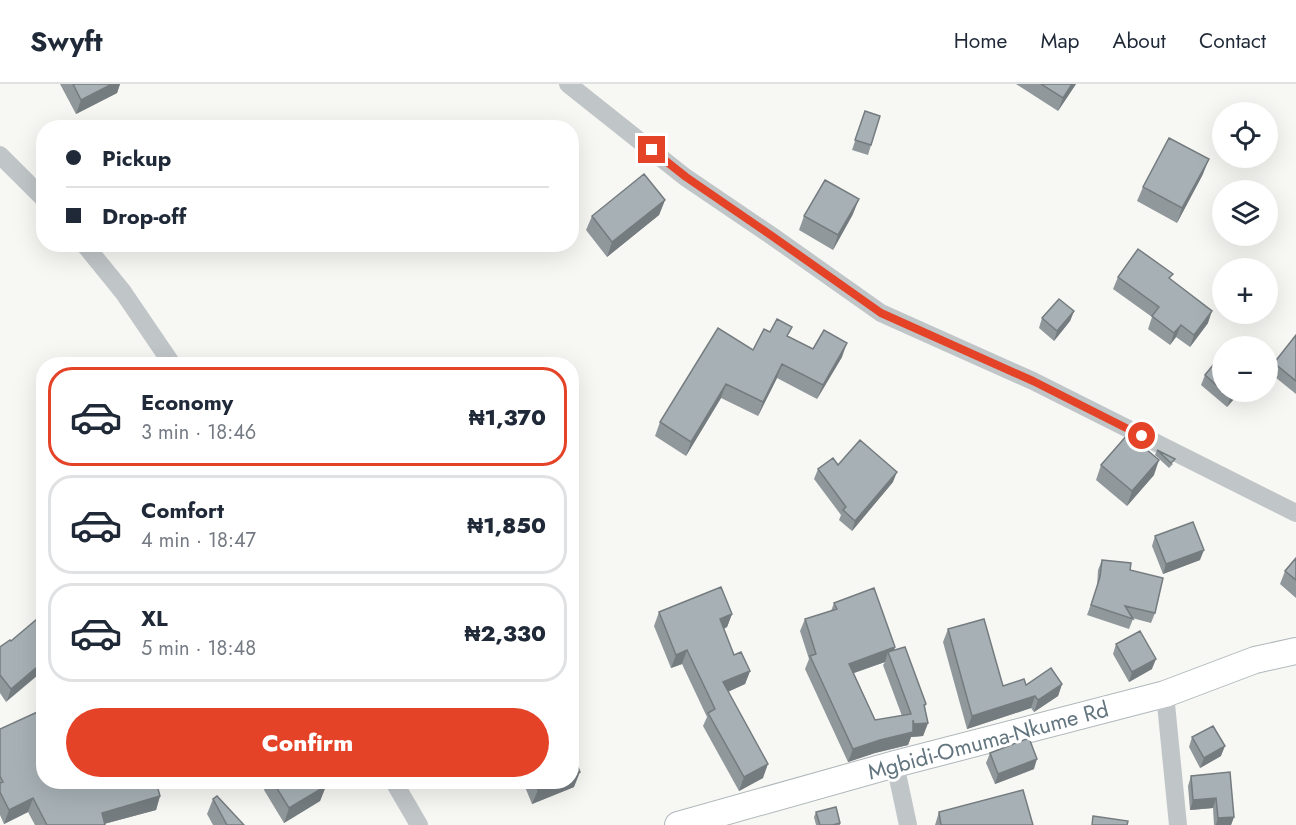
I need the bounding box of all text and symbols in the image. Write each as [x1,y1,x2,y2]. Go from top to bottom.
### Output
text: Swyft [30,21,103,62]
text: Home [954,26,1007,56]
text: Map [1040,26,1080,56]
text: About [1113,26,1166,56]
text: Contact [1199,26,1266,56]
map controls [1212,102,1278,402]
button: locate [1212,102,1278,168]
route end [638,136,665,163]
text: Pickup [102,142,171,174]
button: layers [1212,180,1278,246]
text: Drop-off [102,200,186,232]
button: + [1212,258,1278,324]
button: − [1212,336,1278,402]
text: Economy [141,386,233,418]
icon: car [69,390,123,444]
text: ₦1,370 [469,401,546,433]
text: 3 min · 18:46 [141,418,256,447]
route start [1128,422,1155,449]
text: Comfort [141,494,224,526]
icon: car [69,498,123,552]
text: ₦1,850 [467,509,546,541]
text: 4 min · 18:47 [141,526,256,555]
text: XL [141,602,168,634]
icon: car [69,606,123,660]
text: ₦2,330 [465,617,546,649]
text: 5 min · 18:48 [141,634,256,663]
street label: Mgbidi-Omuma-Nkume Rd [864,692,1112,788]
button: Confirm [66,708,549,777]

